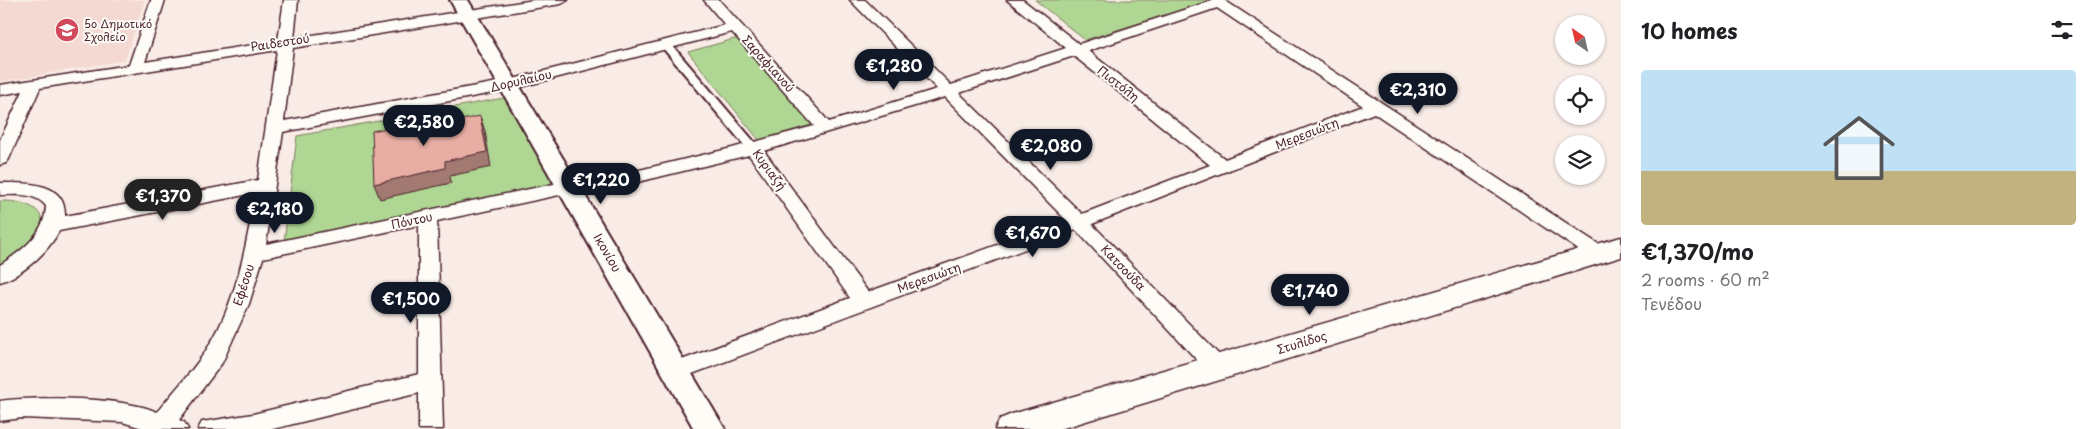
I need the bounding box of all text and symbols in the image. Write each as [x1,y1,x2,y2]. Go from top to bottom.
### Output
text: 10 homes [1641,14,1738,46]
place label: 5ο Δημοτικό Σχολείο [84,15,152,45]
north arrow [1555,15,1605,65]
map controls [1555,15,1605,185]
icon: filters [2048,16,2076,44]
school or university icon: 5ο Δημοτικό Σχολείο [54,17,80,43]
street label: Ραιδεστού [249,28,311,56]
street label: Σαραφιανού [738,31,799,96]
pin: €1,280 [853,48,935,91]
text: €1,280 [866,53,922,77]
street label: Πιστόλη [1094,61,1143,105]
street label: Δορυλαίου [488,64,553,96]
pin: €2,310 [1377,72,1459,115]
button: locate [1555,75,1605,125]
text: €2,310 [1390,77,1446,101]
icon: home [1814,103,1904,193]
pin: €2,580 [383,104,465,147]
text: €2,580 [394,109,454,133]
street label: Μερεσιώτη [1272,113,1341,153]
pin: €2,080 [1010,128,1092,171]
text: €2,080 [1020,133,1082,157]
button: layers [1555,135,1605,185]
street label: Κυριαζή [749,145,791,194]
pin: €1,220 [560,162,642,205]
text: €1,220 [572,167,630,191]
pin: €1,370 [122,178,204,221]
text: €1,370 [135,183,191,207]
pin: €2,180 [234,192,316,234]
text: €2,180 [247,196,303,220]
street label: Πόντου [389,207,434,233]
pin: €1,670 [992,216,1074,258]
text: €1,670 [1005,220,1061,244]
street label: Ικονίου [590,230,626,275]
text: €1,370/mo [1641,235,1753,267]
street label: Κατσούδα [1097,240,1150,294]
street label: Μερεσιώτη [894,257,963,297]
street label: Εφέσου [228,261,258,308]
text: 2 rooms · 60 m² [1641,267,1770,291]
pin: €1,740 [1269,274,1351,316]
text: €1,740 [1282,278,1338,302]
pin: €1,500 [370,282,452,324]
text: €1,500 [382,286,440,310]
text: Τενέδου [1641,291,1702,315]
street label: Στυλίδος [1275,326,1329,358]

